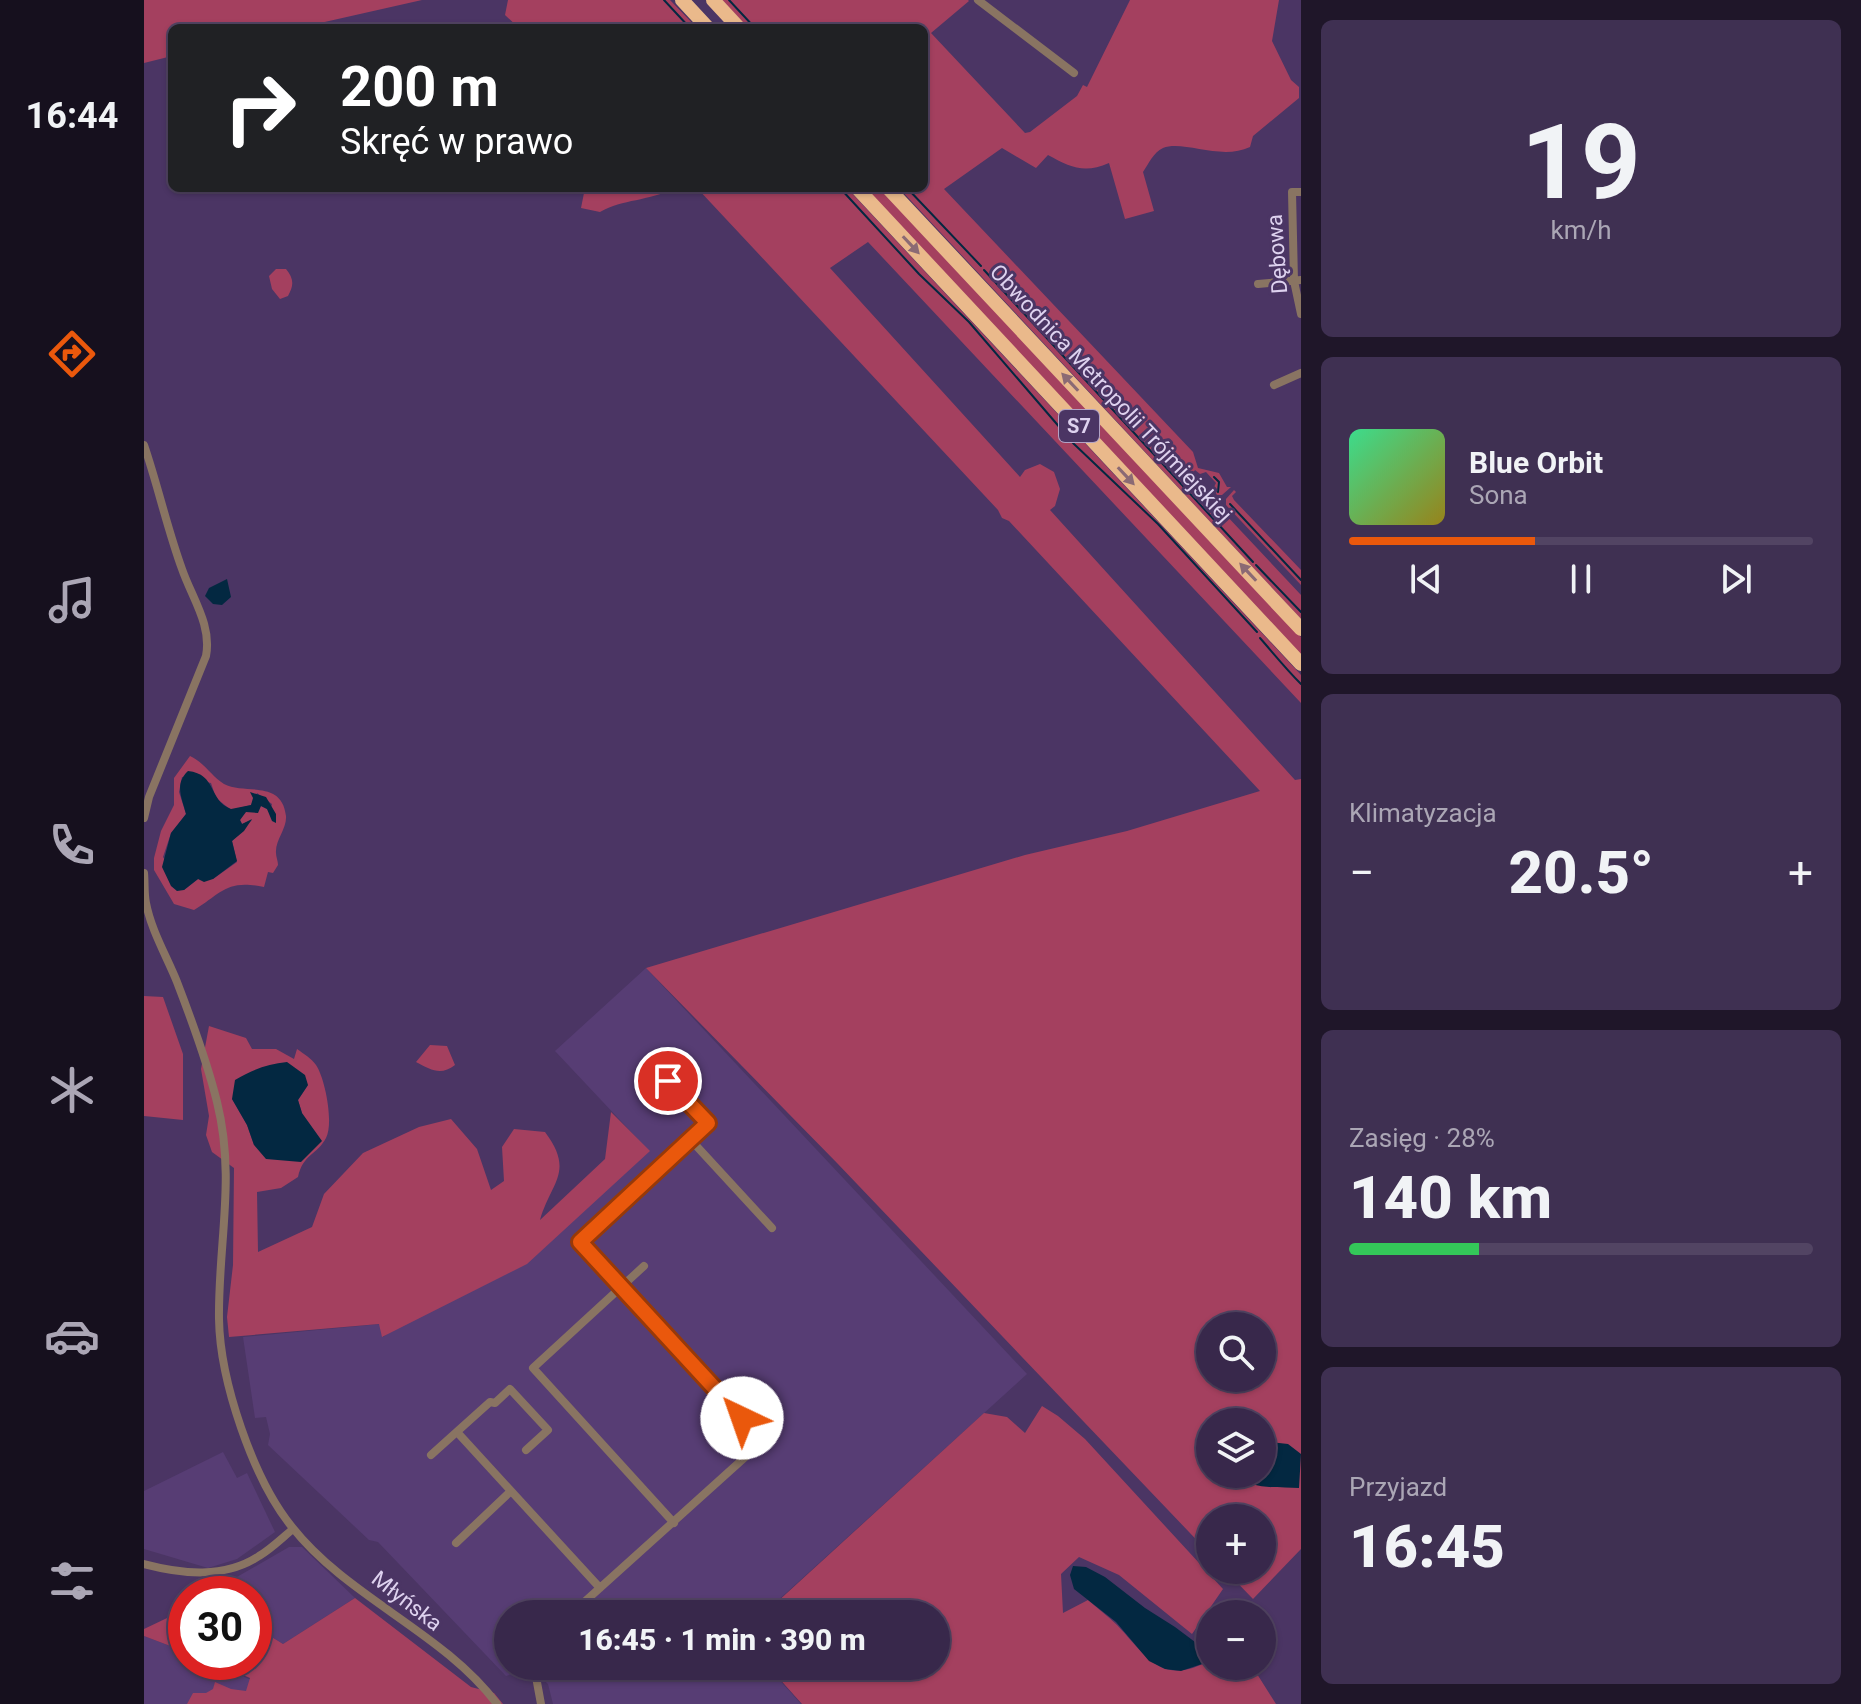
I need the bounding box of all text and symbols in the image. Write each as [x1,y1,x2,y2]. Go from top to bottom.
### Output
text: 200 m [340,54,499,120]
icon: right [208,56,312,160]
text: 16:44 [26,95,118,137]
text: 19 [1521,102,1641,223]
text: Skręć w prawo [340,121,573,163]
street label: Dębowa [1262,213,1292,295]
text: km/h [1550,215,1612,245]
one-way arrow [901,235,919,254]
street label: Obwodnica Metropolii Trójmiejskiej [985,259,1237,527]
icon: directions [44,326,100,382]
one-way arrow [1062,373,1080,392]
road number: S7 [1059,410,1099,442]
text: Blue Orbit [1469,445,1603,480]
one-way arrow [1117,466,1135,485]
text: Sona [1469,480,1528,510]
icon: previous [1404,557,1448,601]
icon: pause [1559,557,1603,601]
icon: next [1714,557,1758,601]
one-way arrow [1239,563,1257,582]
icon: music [44,572,100,628]
text: Klimatyzacja [1349,798,1497,828]
icon: phone [44,817,100,873]
text: 20.5° [1509,837,1654,908]
text: − [1349,847,1374,899]
text: + [1788,847,1813,899]
pin [634,1047,702,1115]
icon: arrive [646,1059,690,1103]
icon: climate [44,1062,100,1118]
text: Zasięg · 28% [1349,1123,1495,1153]
text: 140 km [1349,1162,1552,1233]
icon: car [44,1308,100,1364]
map controls [1196,1312,1276,1680]
button: search [1196,1312,1276,1392]
position arrow [700,1376,784,1460]
button: layers [1196,1408,1276,1488]
text: Przyjazd [1349,1472,1447,1502]
button: + [1196,1504,1276,1584]
text: 16:45 [1349,1511,1505,1582]
icon: filters [44,1553,100,1609]
street label: Młyńska [367,1566,447,1636]
speed limit sign: 30 [168,1576,272,1680]
button: − [1196,1600,1276,1680]
text: 16:45 · 1 min · 390 m [578,1622,866,1657]

